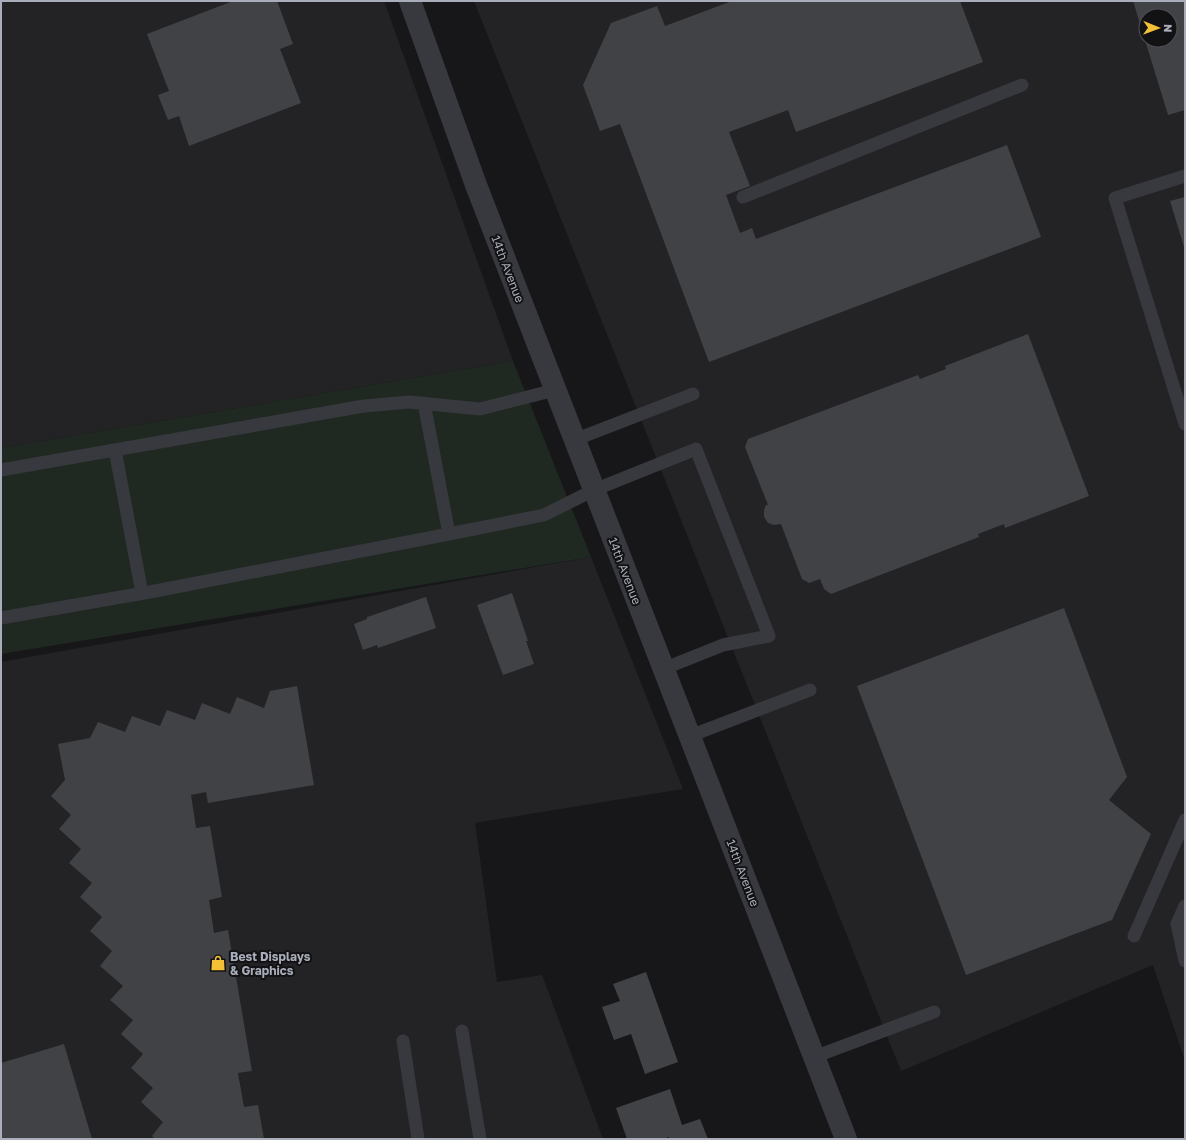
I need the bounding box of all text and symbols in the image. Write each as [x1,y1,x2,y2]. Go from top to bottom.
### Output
north arrow [1138,8,1178,48]
text: N [1162,24,1175,32]
street label: 14th Avenue [488,233,528,305]
street label: 14th Avenue [605,535,645,607]
street label: 14th Avenue [723,837,763,909]
place label: Best Displays & Graphics [230,949,311,978]
shop icon: Best Displays & Graphics [209,954,227,972]

